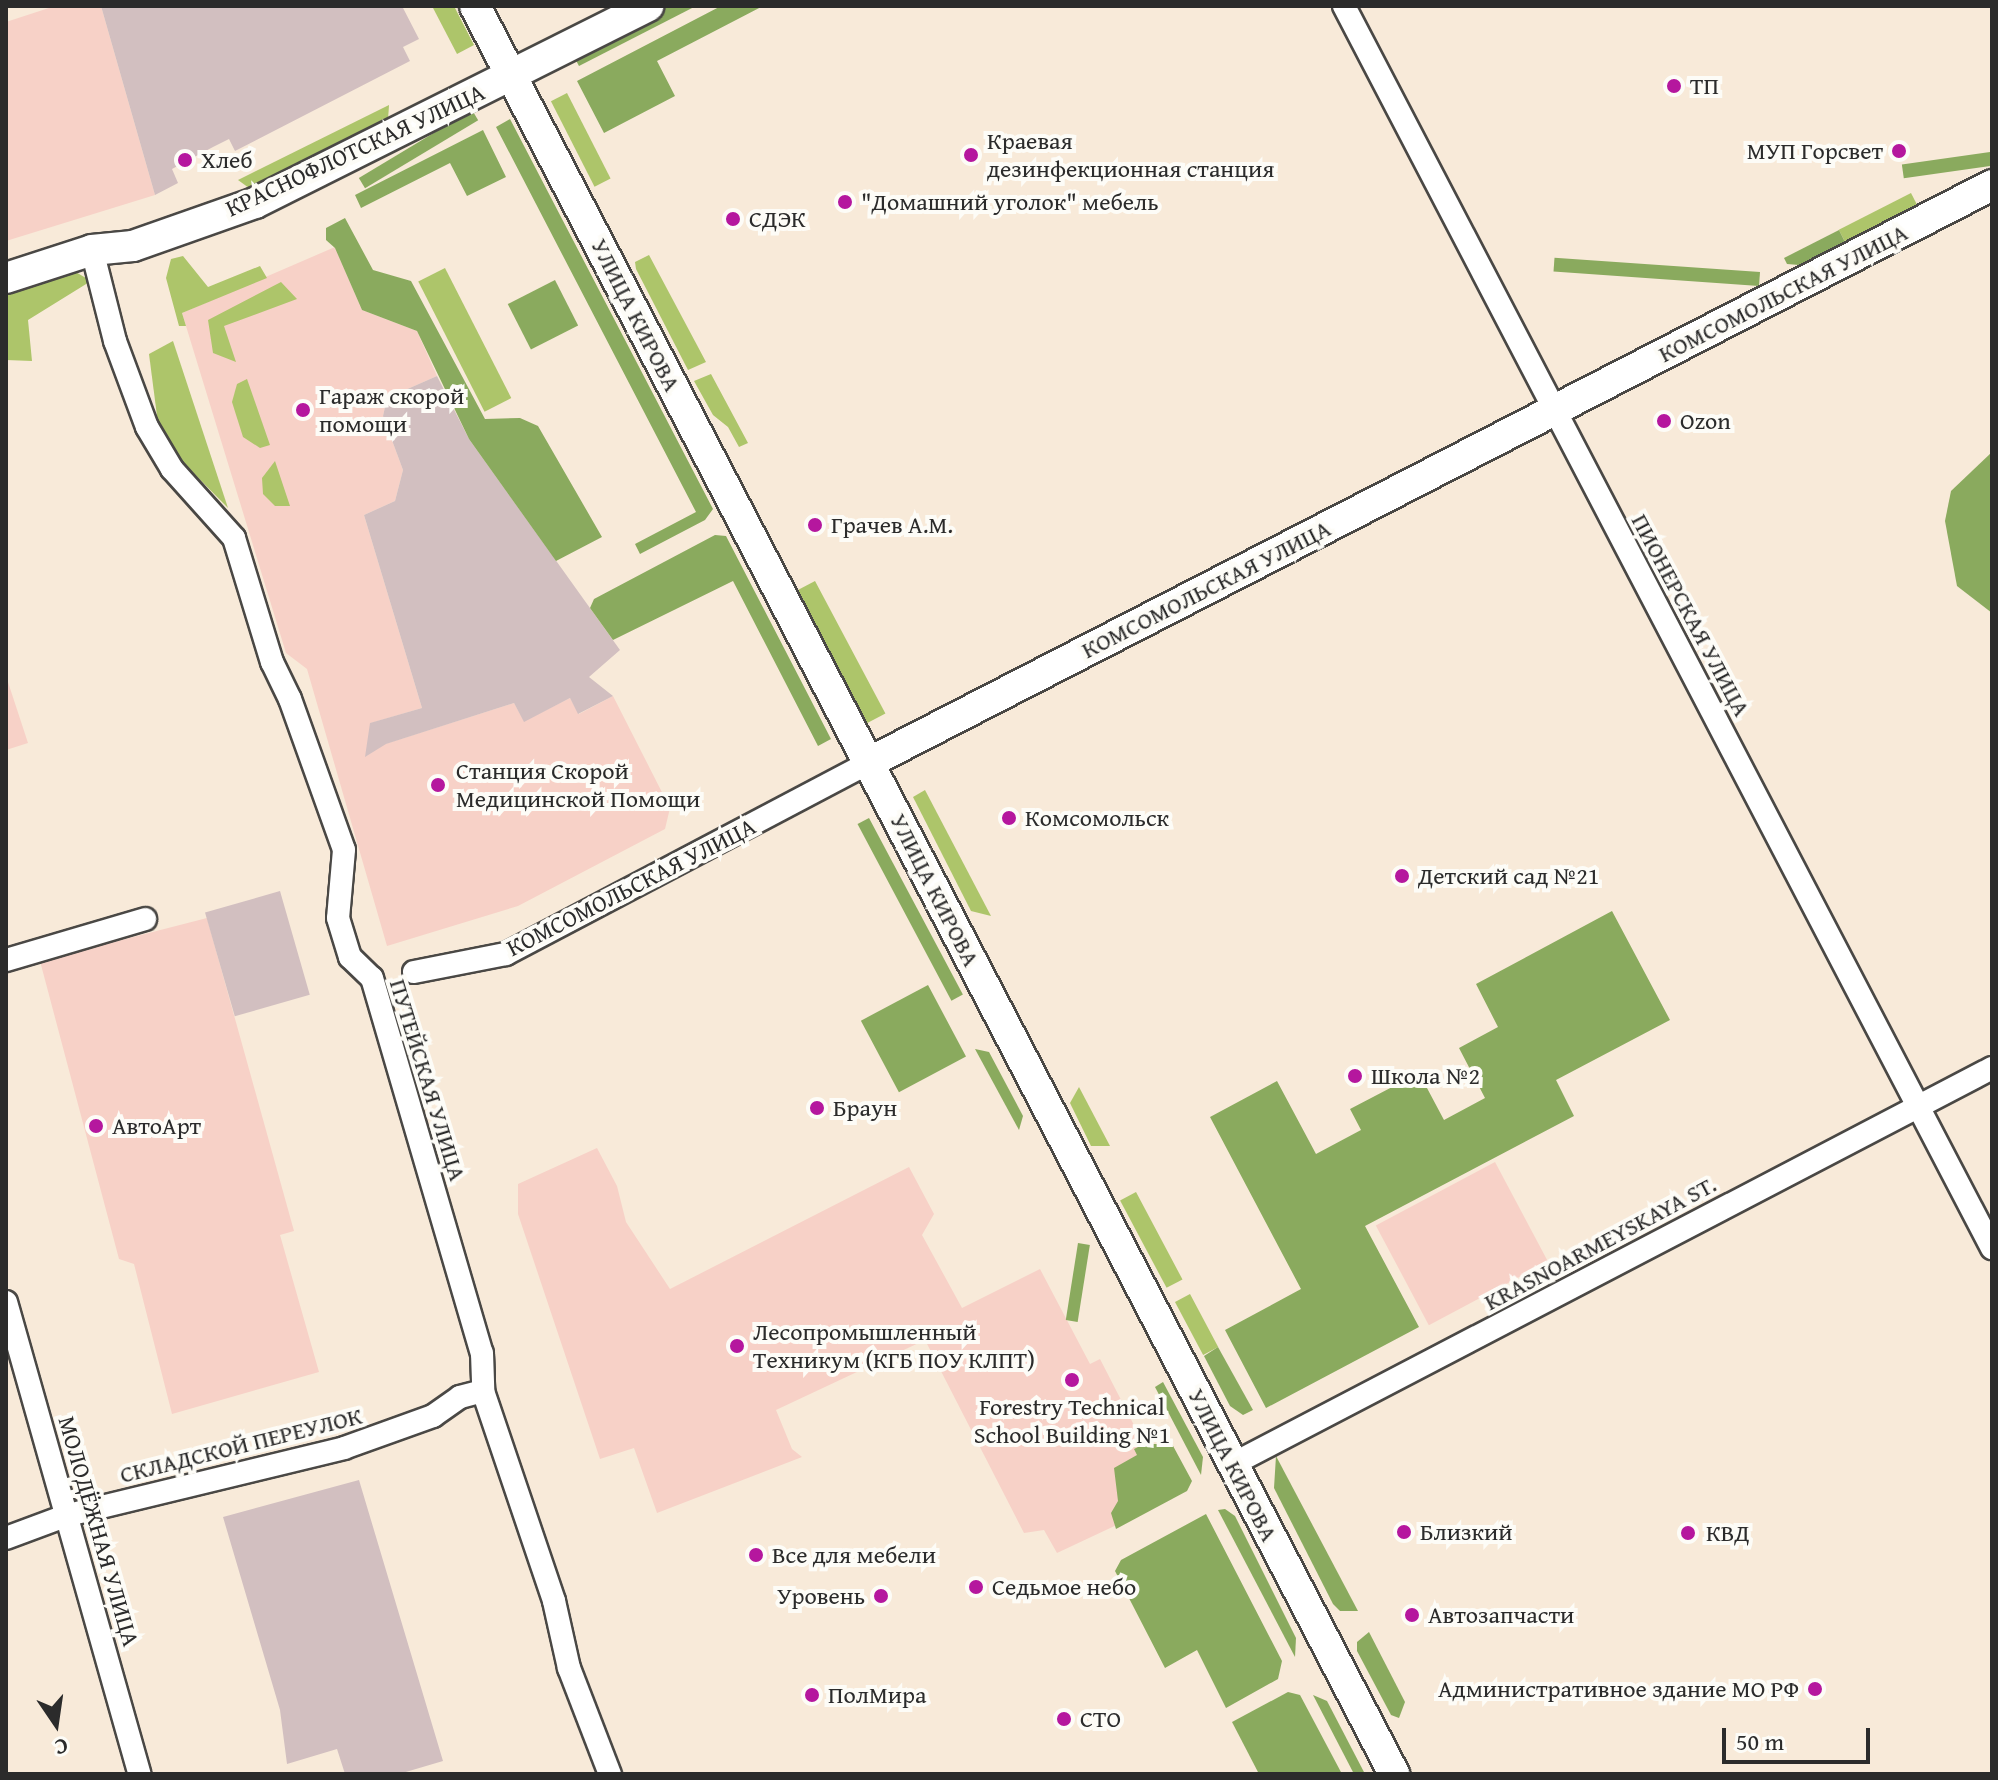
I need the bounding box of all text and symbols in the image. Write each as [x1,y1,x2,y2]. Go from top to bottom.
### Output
place label: ТП [1690,72,1719,100]
street label: КРАСНОФЛОТСКАЯ УЛИЦА [221,77,489,223]
marker: ТП [1665,77,1683,95]
place label: Краевая дезинфекционная станция [987,127,1274,183]
place label: МУП Горсвет [1747,137,1883,165]
marker: МУП Горсвет [1890,142,1908,160]
place label: Хлеб [201,146,253,174]
marker: Краевая дезинфекционная станция [962,146,980,164]
marker: Хлеб [176,151,194,169]
place label: "Домашний уголок" мебель [861,188,1159,216]
marker: "Домашний уголок" мебель [836,193,854,211]
place label: СДЭК [749,205,806,233]
marker: СДЭК [724,210,742,228]
street label: КОМСОМОЛЬСКАЯ УЛИЦА [1654,218,1912,368]
street label: УЛИЦА КИРОВА [585,234,687,396]
place label: Гараж скорой помощи [319,382,464,438]
marker: Гараж скорой помощи [294,401,312,419]
place label: Ozon [1680,407,1731,435]
marker: Ozon [1655,412,1673,430]
street label: ПИОНЕРСКАЯ УЛИЦА [1625,509,1757,721]
place label: Грачев А.М. [831,511,953,539]
street label: КОМСОМОЛЬСКАЯ УЛИЦА [1077,514,1335,664]
marker: Грачев А.М. [806,516,824,534]
place label: Станция Скорой Медицинской Помощи [456,757,700,813]
marker: Станция Скорой Медицинской Помощи [427,774,449,796]
place label: Комсомольск [1025,804,1169,832]
street label: УЛИЦА КИРОВА [884,809,986,971]
marker: Комсомольск [1000,809,1018,827]
street label: КОМСОМОЛЬСКАЯ УЛИЦА [502,812,760,962]
place label: Детский сад №21 [1418,862,1599,890]
marker: Детский сад №21 [1393,867,1411,885]
street label: ПУТЕЙСКАЯ УЛИЦА [384,976,472,1184]
place label: Школа №2 [1371,1062,1480,1090]
marker: Школа №2 [1346,1067,1364,1085]
place label: Браун [833,1094,897,1122]
marker: Браун [808,1099,826,1117]
place label: АвтоАрт [112,1112,201,1140]
marker: АвтоАрт [87,1117,105,1135]
street label: KRASNOARMEYSKAYA ST. [1479,1170,1721,1316]
place label: Лесопромышленный Техникум (КГБ ПОУ КЛПТ) [753,1318,1035,1374]
marker: Лесопромышленный Техникум (КГБ ПОУ КЛПТ) [728,1337,746,1355]
marker: Forestry Technical School Building №1 [1063,1371,1081,1389]
street label: УЛИЦА КИРОВА [1182,1384,1284,1546]
place label: Forestry Technical School Building №1 [974,1393,1170,1449]
street label: СКЛАДСКОЙ ПЕРЕУЛОК [117,1401,365,1489]
street label: МОЛОДЁЖНАЯ УЛИЦА [52,1413,146,1649]
place label: Близкий [1420,1518,1513,1546]
place label: КВД [1706,1519,1750,1547]
marker: КВД [1677,1522,1699,1544]
marker: Близкий [1395,1523,1413,1541]
place label: Все для мебели [772,1541,936,1569]
marker: Все для мебели [747,1546,765,1564]
place label: Седьмое небо [992,1573,1136,1601]
marker: Седьмое небо [967,1578,985,1596]
place label: Уровень [777,1582,865,1610]
marker: Уровень [872,1587,890,1605]
place label: Автозапчасти [1428,1601,1574,1629]
marker: Автозапчасти [1403,1606,1421,1624]
place label: Административное здание МО РФ [1438,1675,1799,1703]
marker: Административное здание МО РФ [1806,1680,1824,1698]
place label: ПолМира [828,1681,926,1709]
north arrow [16,1684,96,1764]
marker: ПолМира [803,1686,821,1704]
place label: СТО [1080,1705,1121,1733]
marker: СТО [1055,1710,1073,1728]
scale bar [1726,1712,1874,1762]
text: 50 m [1736,1724,1784,1759]
text: С [52,1730,71,1764]

